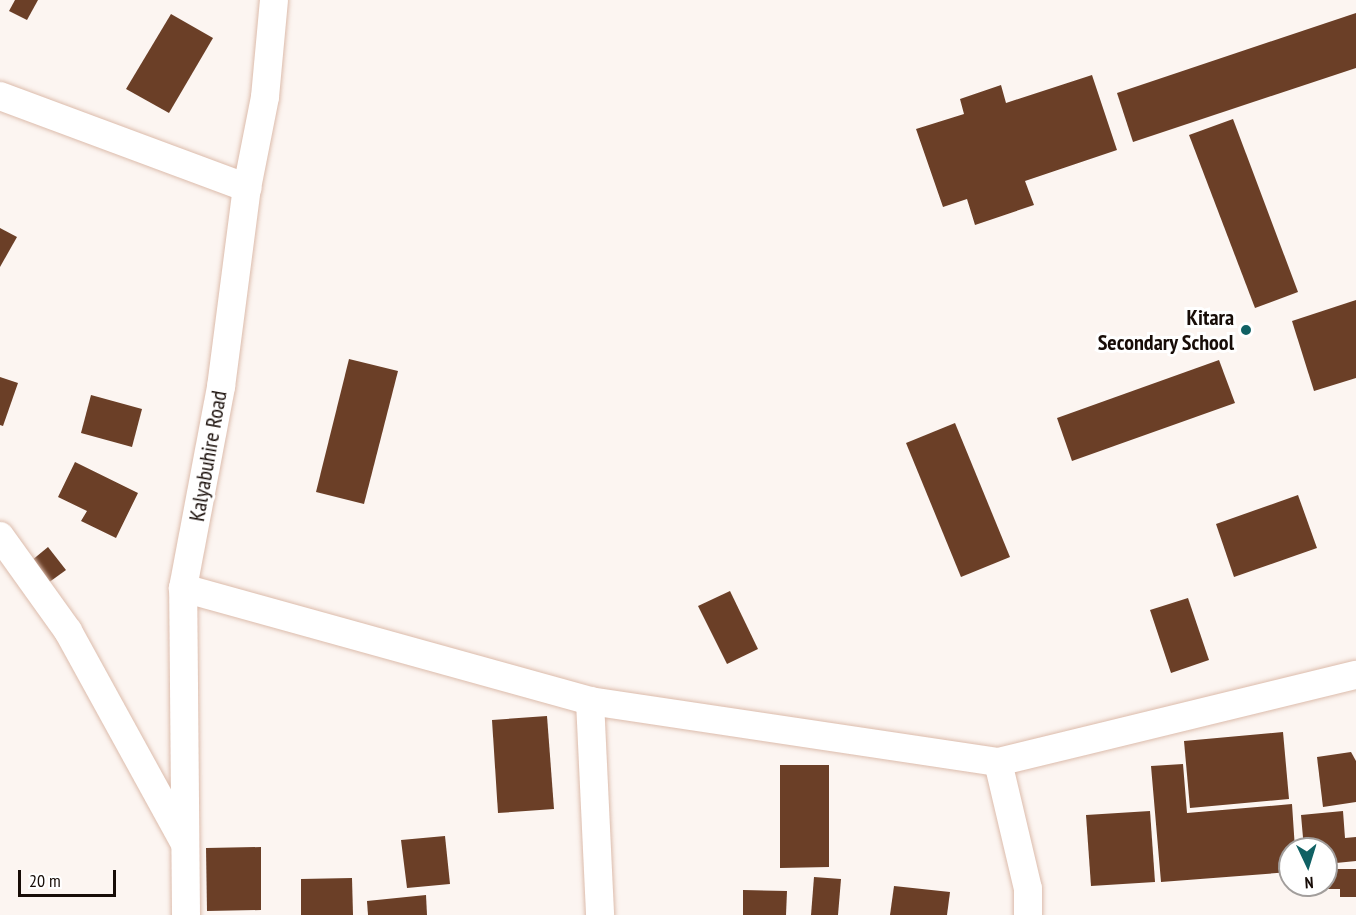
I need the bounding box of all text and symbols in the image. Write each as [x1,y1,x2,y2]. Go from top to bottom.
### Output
place label: Kitara Secondary School [1097,304,1234,356]
marker: Kitara Secondary School [1239,323,1253,337]
street label: Kalyabuhire Road [184,389,232,523]
north arrow [1278,837,1338,897]
scale bar [21,858,118,896]
text: 20 m [29,869,61,892]
text: N [1304,873,1314,893]

